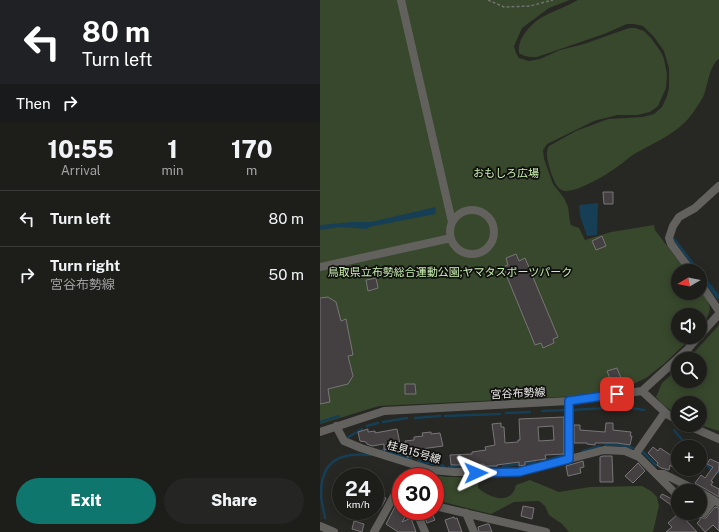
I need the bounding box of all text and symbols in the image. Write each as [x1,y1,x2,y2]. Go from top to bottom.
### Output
text: 80 m [82,15,150,48]
icon: left [16,16,68,68]
text: Turn left [82,49,152,70]
icon: right [59,92,81,114]
text: Then [16,95,51,112]
text: 10:55 [47,135,114,163]
text: 1 [167,135,178,163]
text: 170 [231,135,273,163]
text: Arrival [61,163,101,178]
text: min [161,163,183,178]
text: m [246,163,257,178]
park label: おもしろ広場 [473,167,539,179]
icon: left [16,208,38,230]
text: Turn left [50,210,111,227]
text: 80 m [269,210,304,227]
text: Turn right [50,257,120,274]
icon: right [16,264,38,286]
north arrow [671,264,707,300]
map controls [671,264,707,520]
text: 50 m [269,266,304,283]
park label: 鳥取県立布勢総合運動公園;ヤマタスポーツパーク [328,266,572,278]
text: 宮谷布勢線 [50,277,115,292]
button: sound [671,308,707,344]
button: search [671,352,707,388]
pin [600,377,634,411]
icon: arrive [606,383,628,405]
street label: 宮谷布勢線 [490,386,546,400]
button: layers [671,396,707,432]
street label: 桂見15号線 [386,439,442,465]
button: + [671,440,707,476]
position arrow [455,452,497,494]
speed limit sign: 30 [392,468,444,520]
text: 24 [345,477,371,501]
button: Exit [16,478,156,524]
button: Share [164,478,304,524]
button: − [671,484,707,520]
text: km/h [346,498,370,510]

